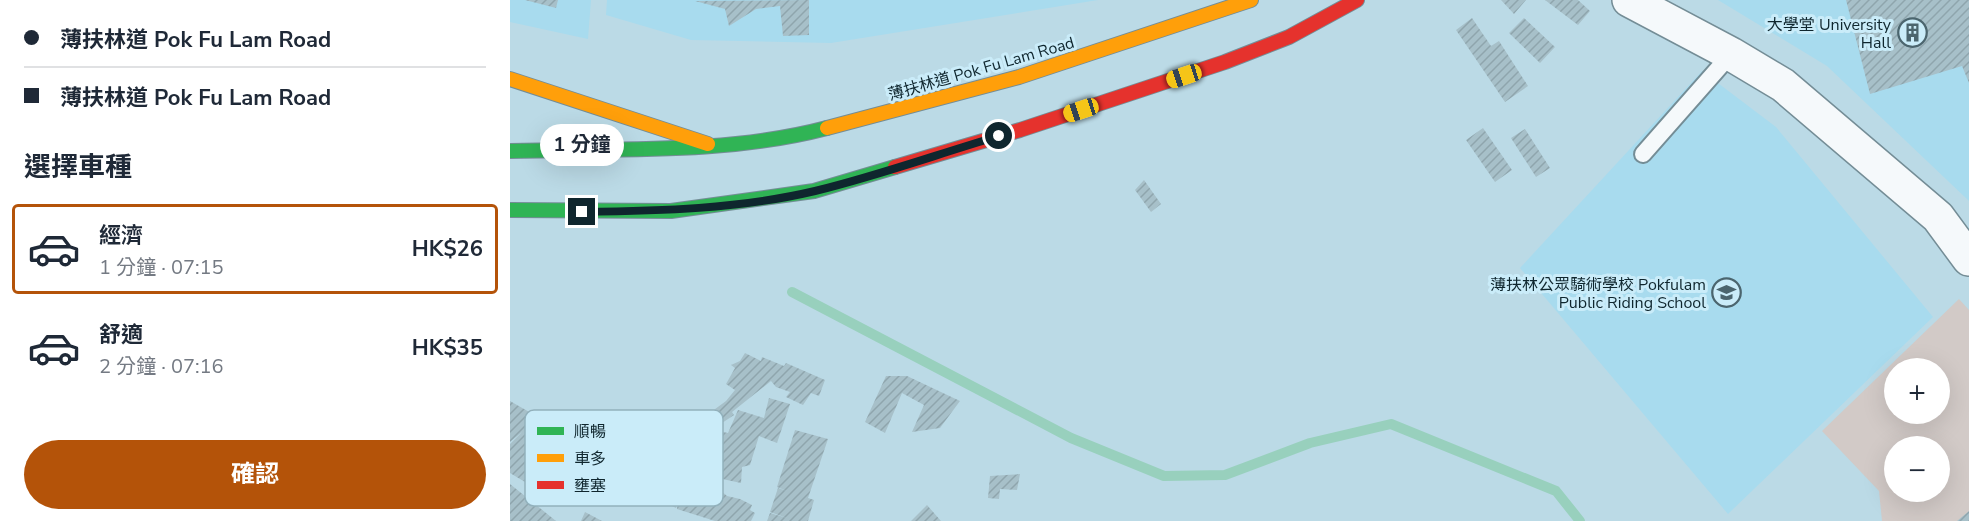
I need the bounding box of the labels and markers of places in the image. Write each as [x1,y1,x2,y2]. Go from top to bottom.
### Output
place label: 大學堂 University Hall [1767,14,1892,54]
building icon: 大學堂 University Hall [1896,17,1928,49]
place label: 薄扶林公眾騎術學校 Pokfulam Public Riding School [1490,274,1706,314]
school or university icon: 薄扶林公眾騎術學校 Pokfulam Public Riding School [1711,277,1743,309]

